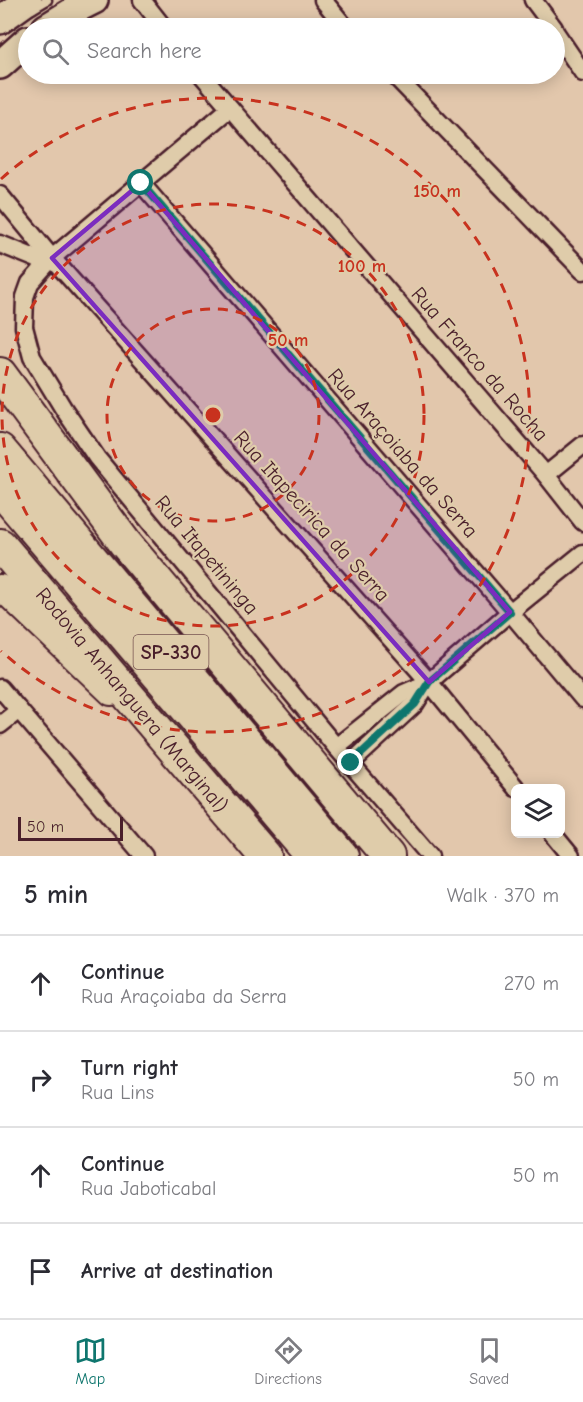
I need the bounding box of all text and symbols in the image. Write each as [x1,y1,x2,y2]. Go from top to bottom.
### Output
search box [18,18,565,84]
icon: search [39,35,72,68]
text: Search here [87,38,202,64]
route start [127,169,153,195]
text: 150 m [413,181,461,202]
text: 100 m [338,256,386,277]
street label: Rua Franco da Rocha [407,282,553,446]
text: 50 m [268,330,308,351]
street label: Rua Araçoiaba da Serra [323,364,483,542]
centre of rings [203,405,223,425]
street label: Rua Itapecirica da Serra [229,426,395,606]
street label: Rua Itapetininga [150,491,264,619]
street label: Rodovia Anhanguera (Marginal) [31,583,233,817]
road number: SP-330 [134,635,208,669]
route end [337,749,363,775]
map controls [511,784,565,838]
button: layers [511,784,565,838]
scale bar [18,814,123,842]
text: 50 m [27,818,64,836]
text: 5 min [24,880,88,910]
text: Walk · 370 m [447,884,559,907]
text: Continue [81,959,164,985]
icon: ahead [24,967,57,1000]
text: 270 m [504,972,559,995]
text: Rua Araçoiaba da Serra [81,985,287,1008]
text: Turn right [81,1055,178,1081]
icon: right [24,1063,57,1096]
text: 50 m [513,1068,559,1091]
text: Rua Lins [81,1081,154,1104]
text: Continue [81,1151,164,1177]
icon: ahead [24,1159,57,1192]
text: 50 m [513,1164,559,1187]
text: Rua Jaboticabal [81,1177,216,1200]
icon: arrive [24,1255,57,1288]
text: Arrive at destination [81,1258,273,1284]
tab: Map [74,1334,107,1388]
tab: Directions [254,1334,322,1388]
tab: Saved [469,1334,509,1388]

